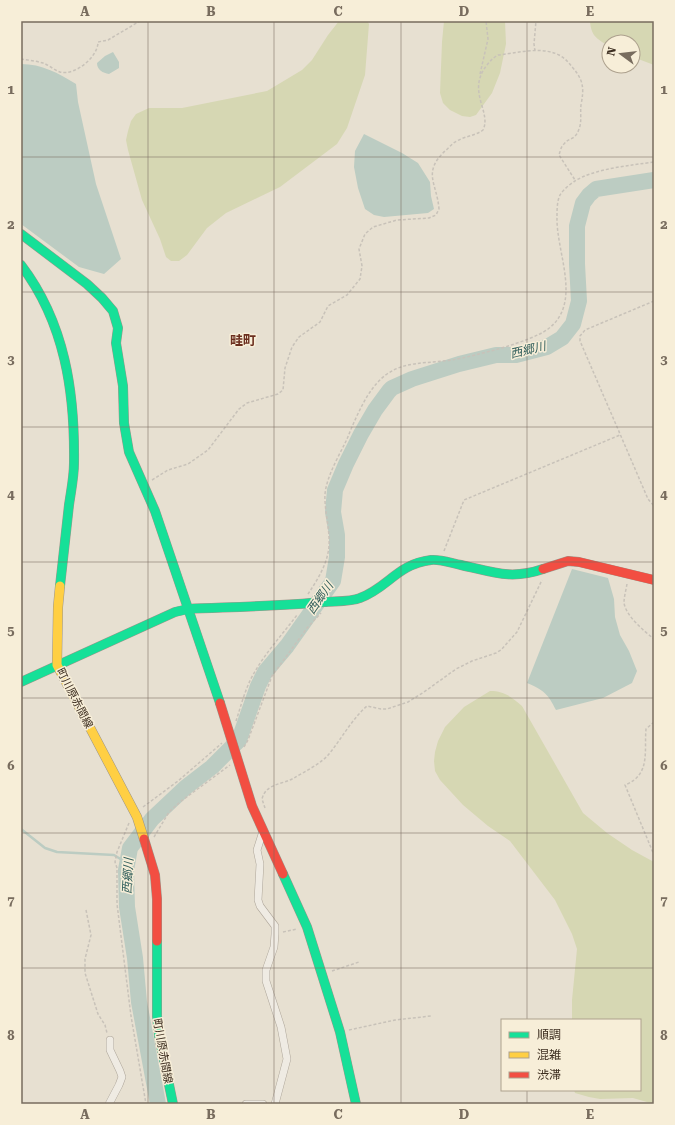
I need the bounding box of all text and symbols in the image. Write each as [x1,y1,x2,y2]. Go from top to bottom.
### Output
text: A [80,4,90,19]
text: B [206,4,216,19]
text: C [333,4,343,19]
text: D [459,4,469,19]
text: E [586,4,594,19]
north arrow [601,34,641,74]
text: N [604,45,619,57]
text: 1 [7,82,15,97]
text: 1 [660,82,668,97]
text: 2 [7,217,15,232]
text: 2 [660,217,668,232]
district label: 畦町 [230,333,256,348]
water label: 西郷川 [509,339,549,361]
text: 3 [7,352,15,367]
text: 3 [660,352,668,367]
text: 4 [7,487,15,502]
text: 4 [660,487,668,502]
water label: 西郷川 [304,578,337,617]
text: 5 [7,623,15,638]
text: 5 [660,623,668,638]
street label: 町川原赤間線 [54,666,95,731]
text: 6 [7,758,15,773]
text: 6 [660,758,668,773]
water label: 西郷川 [120,856,136,894]
text: 7 [7,893,15,908]
text: 7 [660,893,668,908]
street label: 町川原赤間線 [150,1017,175,1085]
legend [501,1019,641,1091]
text: 8 [7,1028,15,1043]
text: 順調 [537,1028,561,1042]
text: 8 [660,1028,668,1043]
text: 混雑 [537,1048,561,1062]
text: 渋滞 [537,1068,561,1082]
text: A [80,1107,90,1122]
text: B [206,1107,216,1122]
text: C [333,1107,343,1122]
text: D [459,1107,469,1122]
text: E [586,1107,594,1122]

